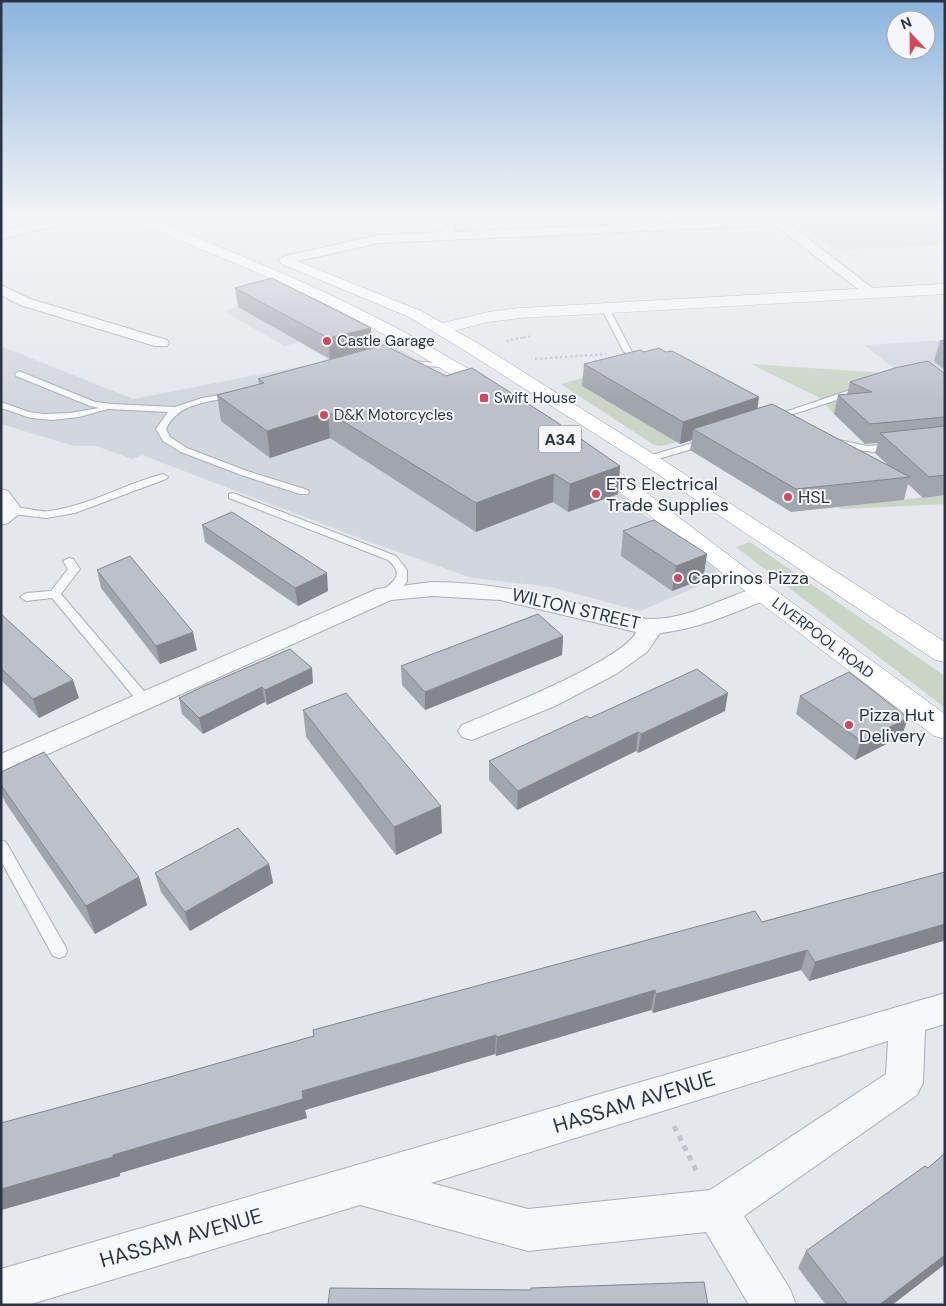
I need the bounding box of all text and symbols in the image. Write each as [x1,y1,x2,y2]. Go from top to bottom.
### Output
north arrow [886,10,936,60]
text: N [898,13,914,33]
place label: Castle Garage [337,331,435,351]
marker: Castle Garage [321,335,333,347]
place label: Swift House [494,388,576,408]
marker: Swift House [478,392,490,404]
place label: D&K Motorcycles [334,405,453,425]
marker: D&K Motorcycles [318,409,330,421]
road number: A34 [539,426,581,452]
place label: ETS Electrical Trade Supplies [606,472,729,517]
place label: HSL [798,485,830,509]
marker: ETS Electrical Trade Supplies [590,488,602,500]
marker: HSL [782,491,794,503]
place label: Caprinos Pizza [688,566,809,590]
marker: Caprinos Pizza [672,572,684,584]
street label: WILTON STREET [509,583,643,635]
street label: LIVERPOOL ROAD [768,593,878,683]
place label: Pizza Hut Delivery [859,703,934,748]
marker: Pizza Hut Delivery [843,719,855,731]
street label: HASSAM AVENUE [550,1064,718,1140]
street label: HASSAM AVENUE [97,1201,265,1275]

